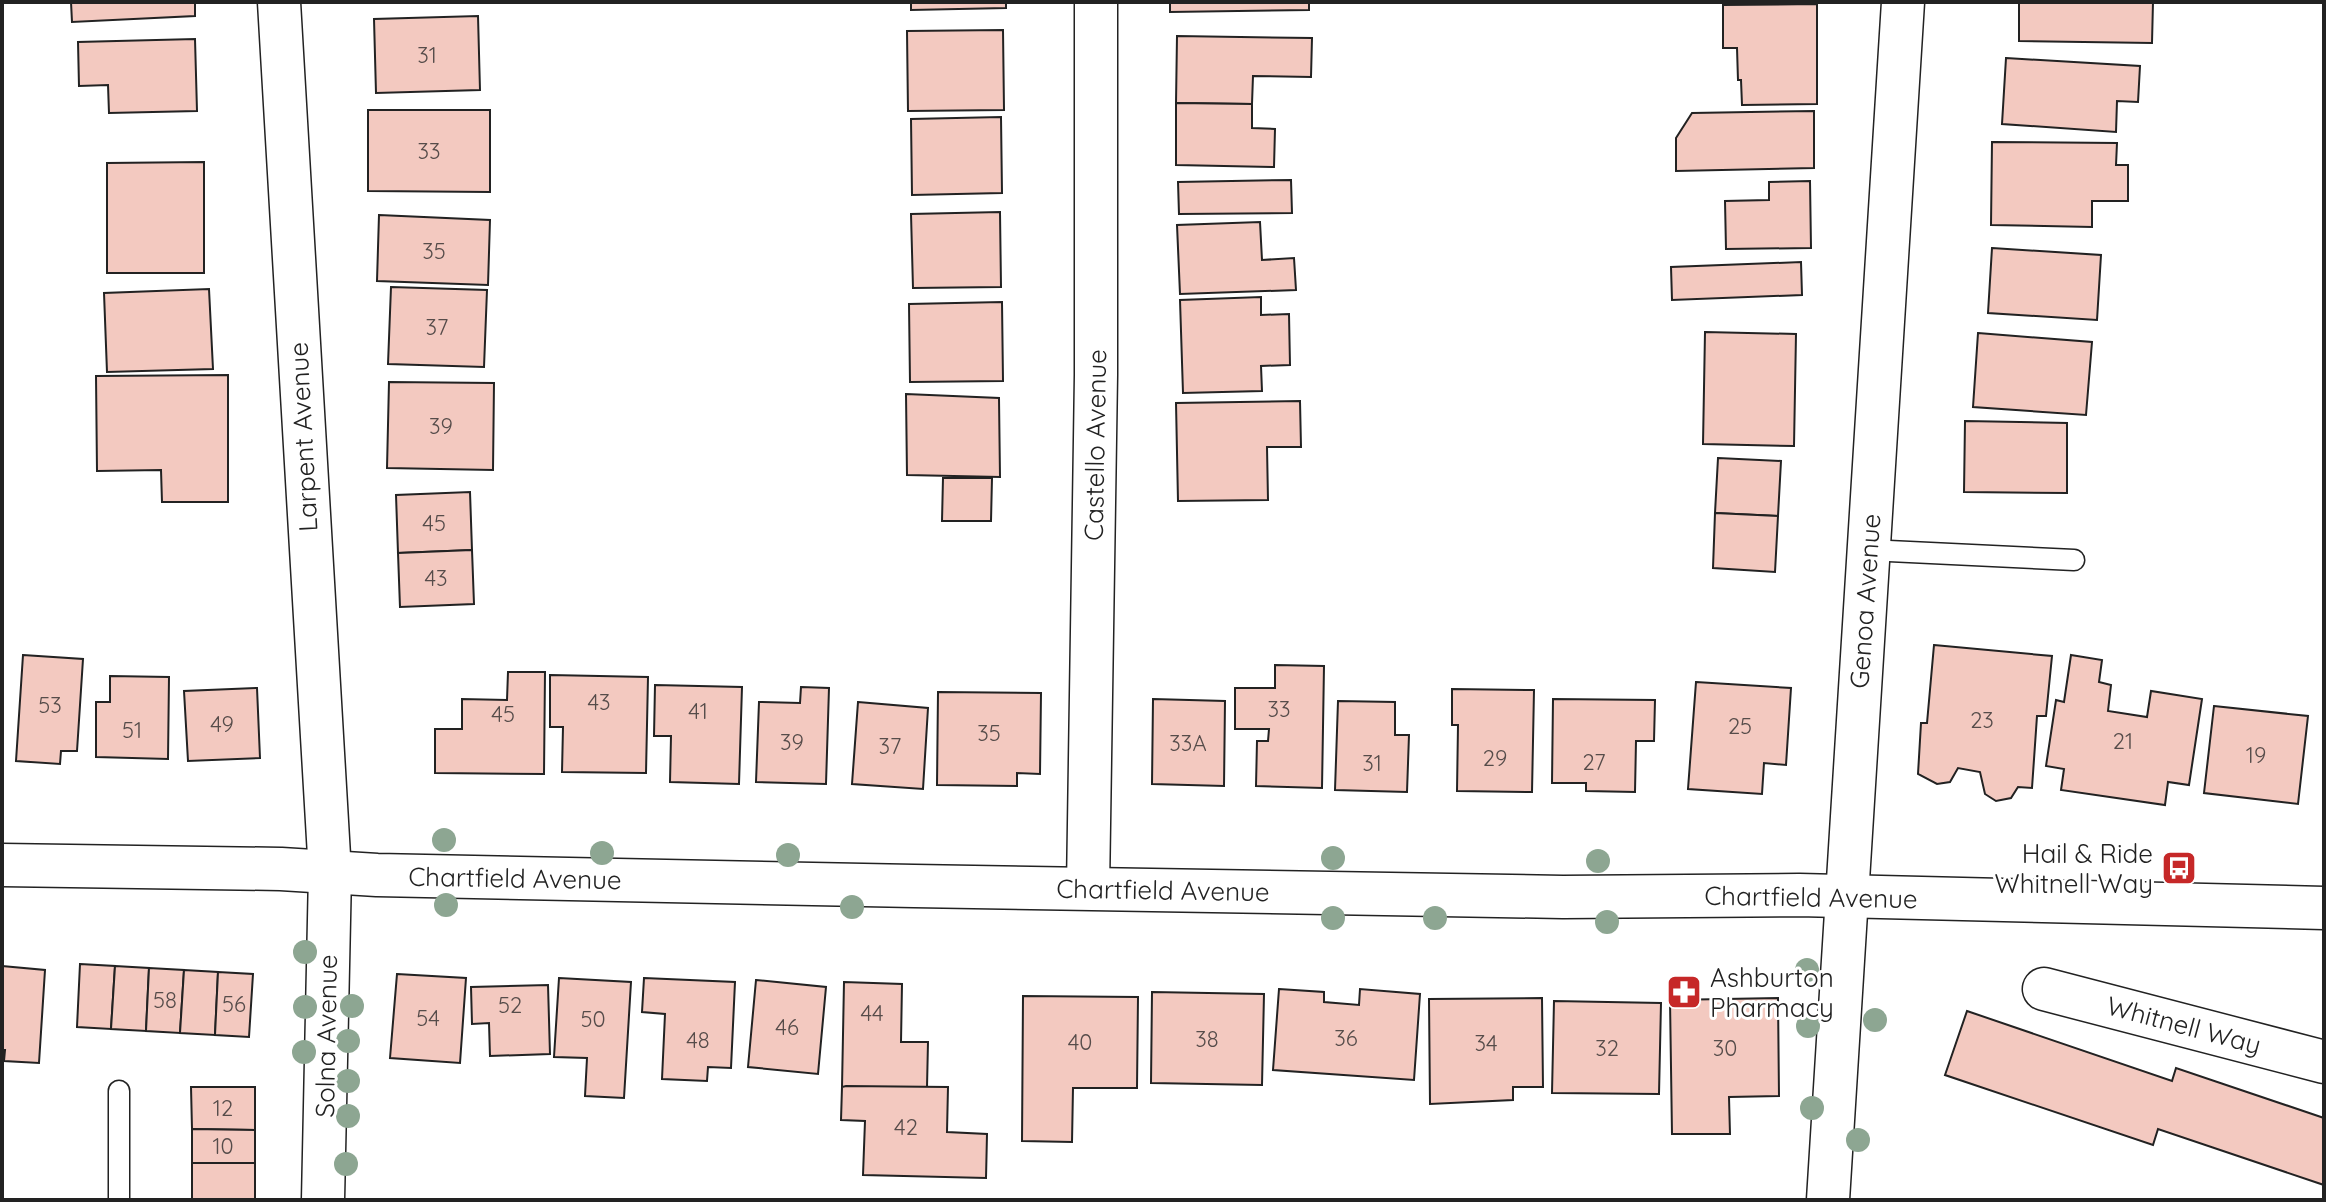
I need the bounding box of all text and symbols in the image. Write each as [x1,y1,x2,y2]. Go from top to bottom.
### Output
house number: 31 [417,41,437,69]
house number: 33 [417,137,441,165]
house number: 35 [422,237,446,265]
house number: 37 [426,313,448,341]
street label: Larpent Avenue [282,341,324,533]
street label: Castello Avenue [1077,349,1113,541]
house number: 39 [429,412,453,440]
house number: 45 [422,509,446,537]
street label: Genoa Avenue [1842,512,1888,690]
house number: 43 [424,564,448,592]
house number: 43 [587,688,611,716]
house number: 53 [38,691,62,719]
house number: 33 [1267,695,1291,723]
house number: 41 [688,697,708,725]
house number: 45 [491,700,515,728]
house number: 23 [1970,706,1994,734]
house number: 49 [210,710,234,738]
house number: 25 [1728,712,1752,740]
house number: 51 [122,716,142,744]
house number: 35 [977,719,1001,747]
house number: 21 [2113,727,2133,755]
house number: 39 [780,728,804,756]
house number: 33A [1169,729,1207,757]
house number: 37 [879,732,901,760]
house number: 19 [2246,741,2266,769]
house number: 29 [1483,744,1507,772]
house number: 27 [1582,748,1606,776]
house number: 31 [1362,749,1382,777]
place label: Hail & Ride Whitnell Way [1995,837,2153,900]
bus stop icon: Hail & Ride Whitnell Way [2160,849,2198,887]
street label: Chartfield Avenue [408,860,622,896]
street label: Chartfield Avenue [1056,872,1270,908]
street label: Chartfield Avenue [1704,879,1918,915]
street label: Solna Avenue [308,954,344,1118]
place label: Ashburton Pharmacy [1710,961,1834,1024]
pharmacy icon: Ashburton Pharmacy [1665,973,1703,1011]
house number: 58 [153,986,177,1014]
street label: Whitnell Way [2103,989,2265,1061]
house number: 56 [222,990,246,1018]
house number: 52 [498,991,522,1019]
house number: 44 [860,999,884,1027]
house number: 54 [416,1004,440,1032]
house number: 50 [580,1005,606,1033]
house number: 46 [775,1013,799,1041]
house number: 36 [1334,1024,1358,1052]
house number: 38 [1195,1025,1219,1053]
house number: 48 [686,1026,710,1054]
house number: 40 [1068,1028,1092,1056]
house number: 34 [1474,1029,1498,1057]
house number: 32 [1595,1034,1619,1062]
house number: 30 [1713,1034,1737,1062]
house number: 12 [213,1094,233,1122]
house number: 42 [894,1113,918,1141]
house number: 10 [212,1132,234,1160]

